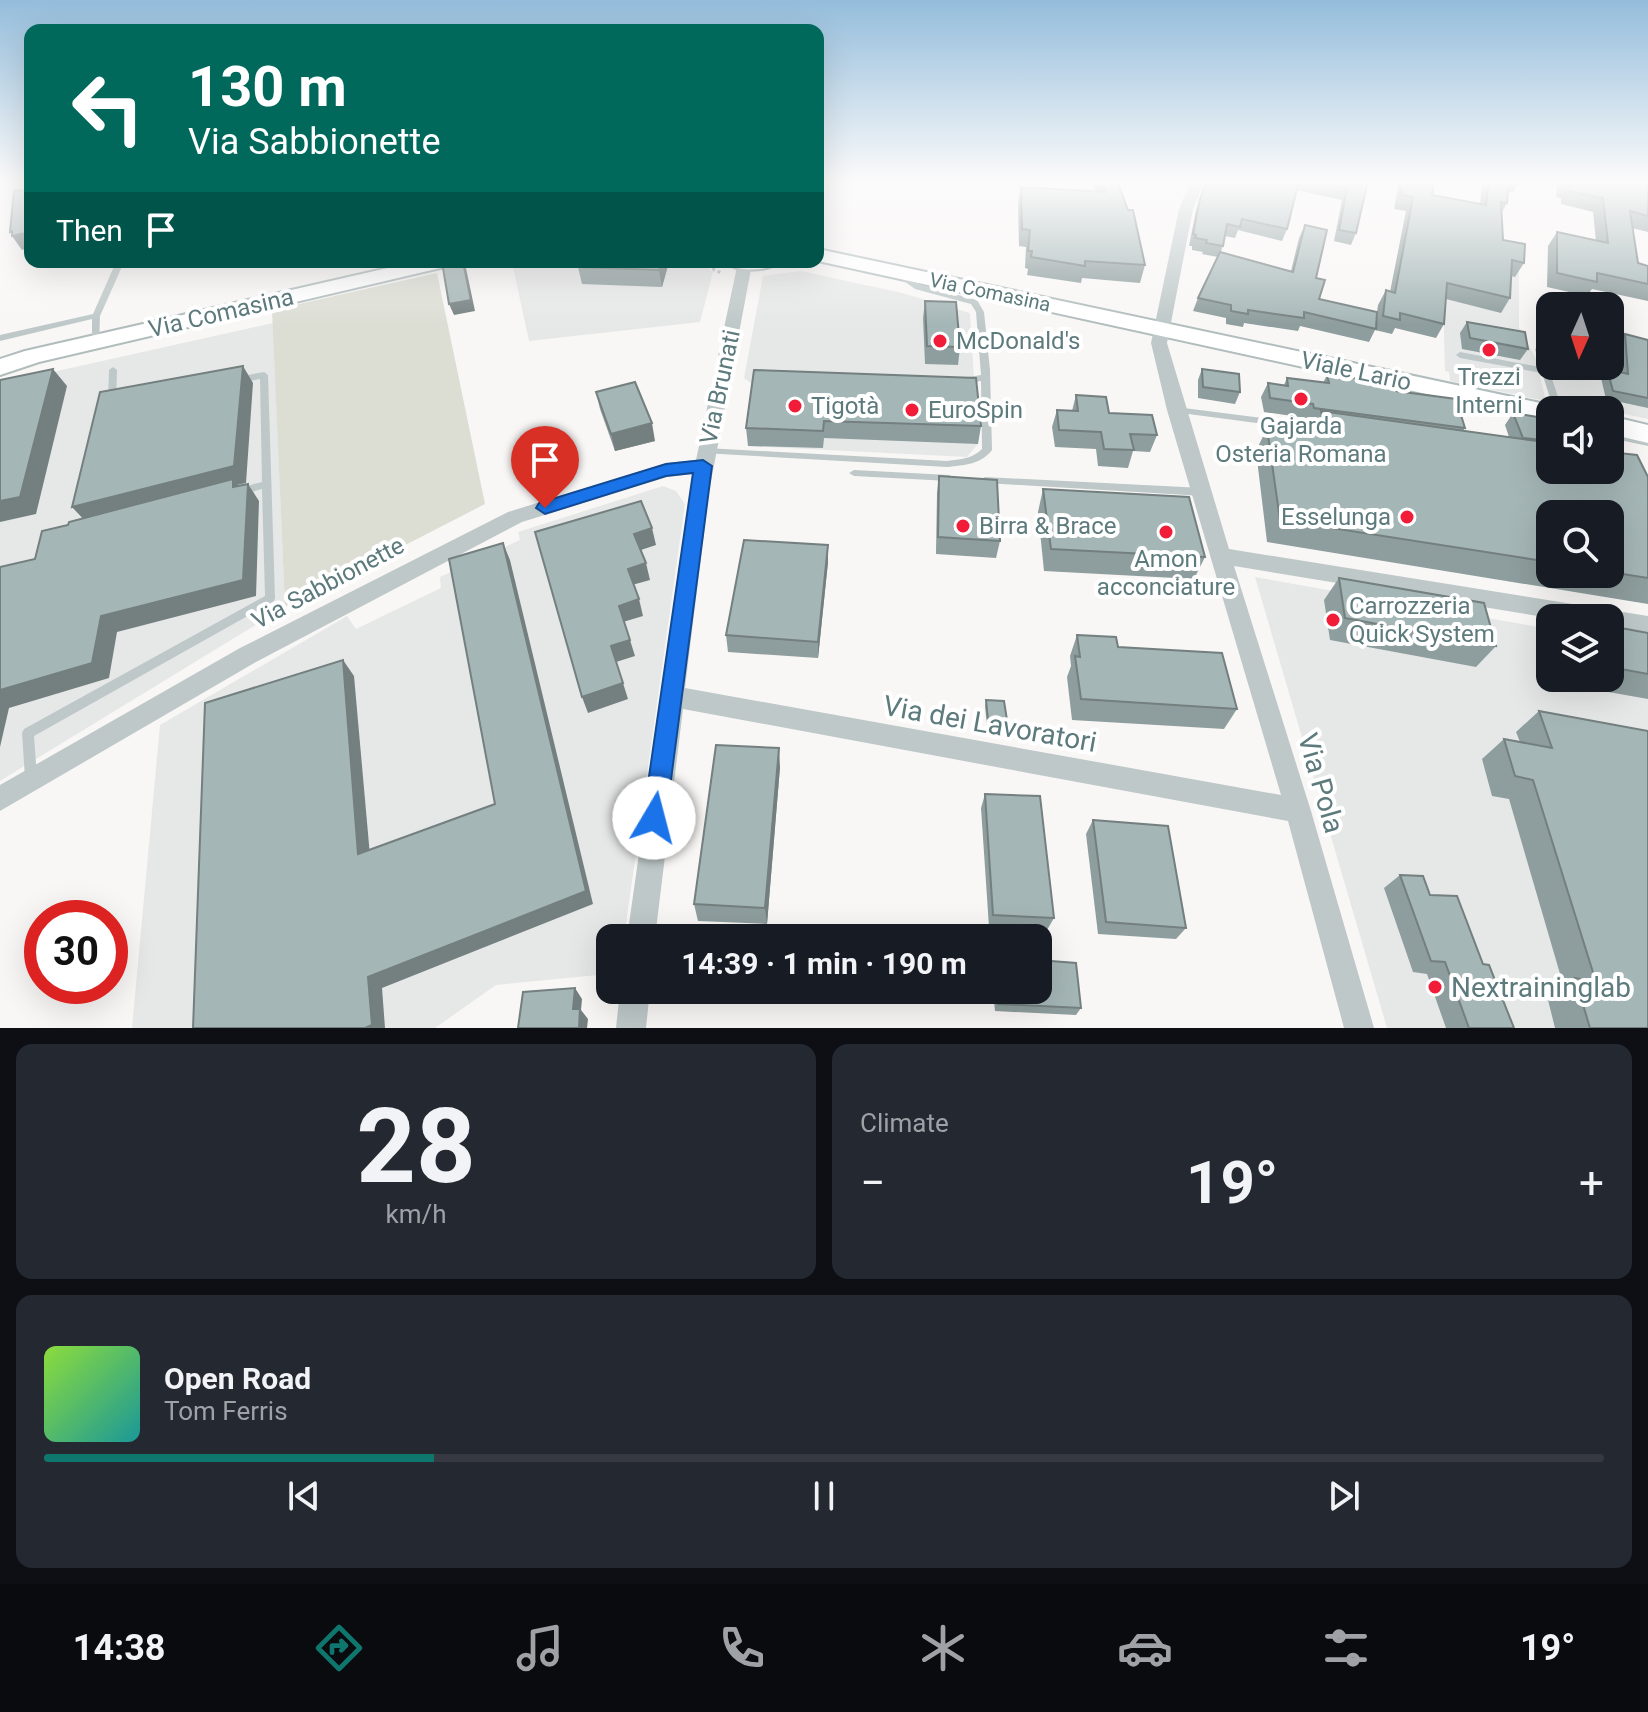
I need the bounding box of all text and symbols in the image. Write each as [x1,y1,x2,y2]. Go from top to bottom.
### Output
text: 130 m [188,54,347,120]
icon: left [56,56,160,160]
text: Via Sabbionette [188,121,440,163]
icon: arrive [139,208,183,252]
text: Then [56,213,123,248]
street label: Via Comasina [927,267,1053,317]
street label: Via Comasina [146,283,296,343]
north arrow [1536,292,1624,380]
map controls [1536,292,1624,692]
street label: Via Brunati [694,327,746,447]
place label: McDonald's [956,327,1080,355]
marker: McDonald's [931,332,949,350]
marker: Trezzi Interni [1480,341,1498,359]
street label: Viale Lario [1298,346,1414,396]
place label: Trezzi Interni [1455,363,1523,419]
marker: Gajarda Osteria Romana [1292,390,1310,408]
place label: Tigotà [811,392,879,420]
place label: EuroSpin [928,396,1023,424]
button: sound [1536,396,1624,484]
marker: Tigotà [786,397,804,415]
marker: EuroSpin [903,401,921,419]
place label: Gajarda Osteria Romana [1215,412,1387,468]
pin [511,426,579,508]
icon: arrive [523,438,567,482]
button: search [1536,500,1624,588]
place label: Esselunga [1281,503,1391,531]
marker: Esselunga [1398,508,1416,526]
place label: Birra & Brace [979,512,1116,540]
marker: Birra & Brace [954,517,972,535]
marker: Amon acconciature [1157,523,1175,541]
street label: Via Sabbionette [247,531,409,635]
place label: Amon acconciature [1097,545,1235,601]
place label: Carrozzeria Quick System [1349,592,1495,648]
button: layers [1536,604,1624,692]
marker: Carrozzeria Quick System [1324,611,1342,629]
street label: Via dei Lavoratori [881,689,1099,759]
street label: Via Pola [1291,729,1351,837]
position arrow [612,776,696,860]
speed limit sign: 30 [24,900,128,1004]
text: 14:39 · 1 min · 190 m [681,946,967,981]
place label: Nextraininglab [1451,971,1631,1004]
marker: Nextraininglab [1426,978,1444,996]
text: 28 [356,1086,476,1207]
text: Climate [860,1108,949,1138]
text: 19° [1186,1147,1278,1218]
text: − [860,1157,885,1209]
text: + [1579,1157,1604,1209]
text: km/h [385,1199,447,1229]
text: Open Road [164,1361,311,1396]
text: Tom Ferris [164,1396,288,1426]
icon: previous [282,1474,326,1518]
icon: pause [802,1474,846,1518]
icon: next [1322,1474,1366,1518]
icon: directions [311,1620,367,1676]
icon: music [512,1620,568,1676]
icon: phone [714,1620,770,1676]
icon: climate [915,1620,971,1676]
icon: car [1117,1620,1173,1676]
icon: filters [1318,1620,1374,1676]
text: 14:38 [73,1627,166,1669]
text: 19° [1520,1627,1575,1669]

